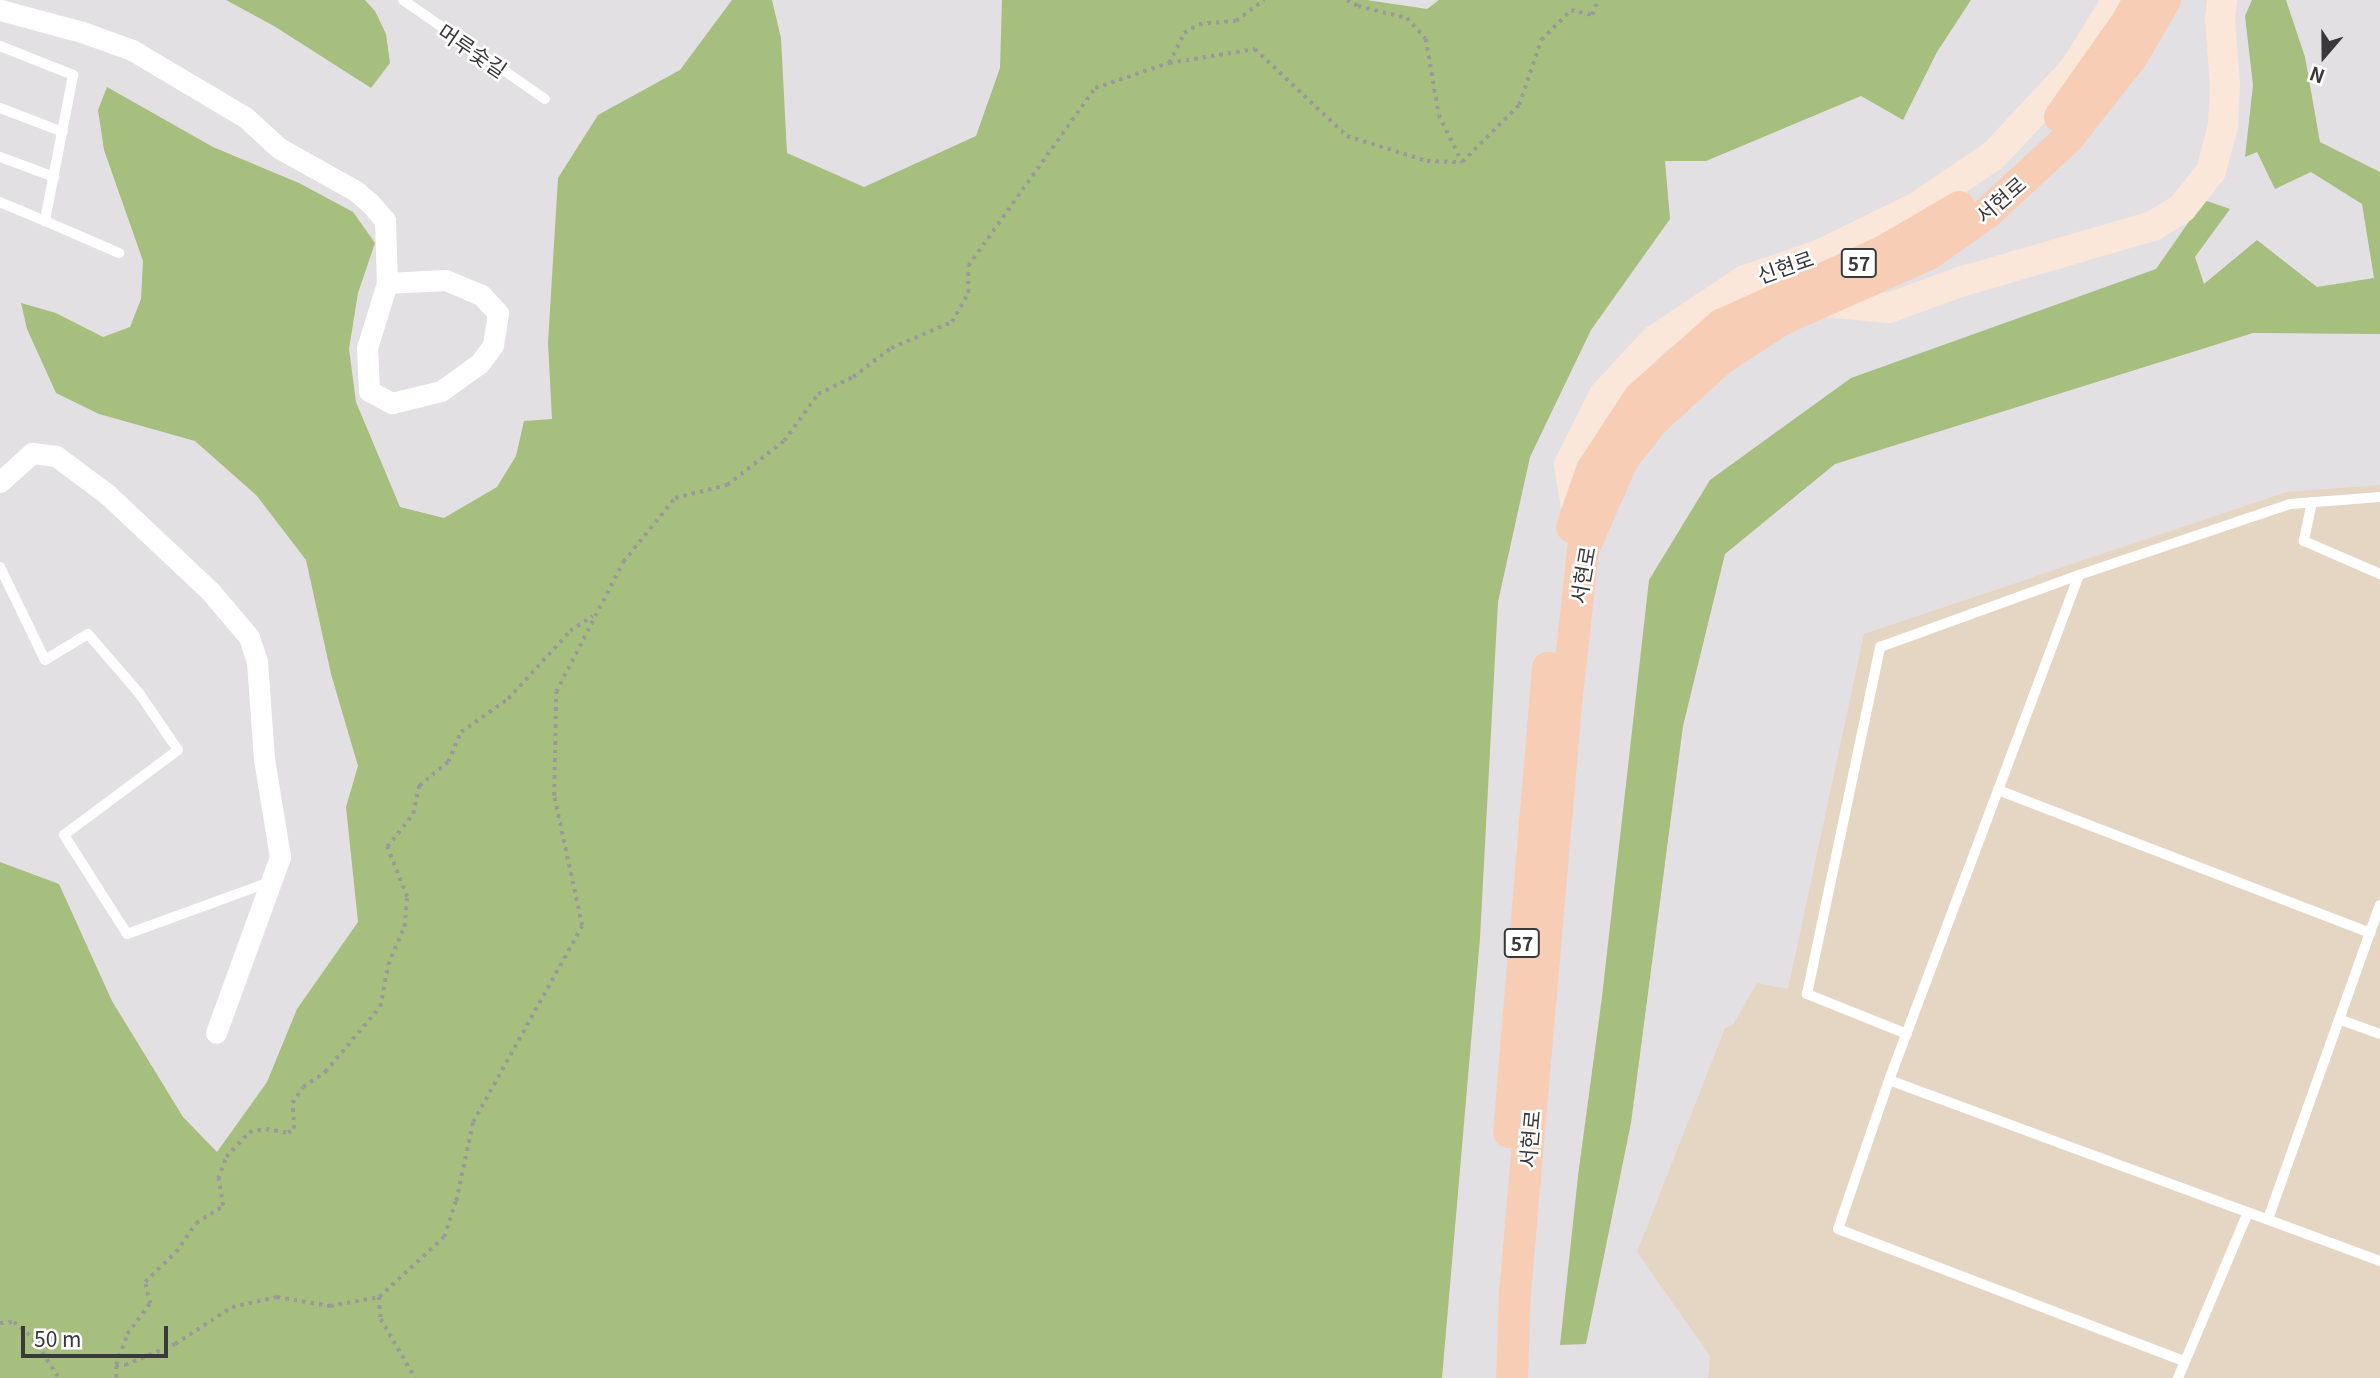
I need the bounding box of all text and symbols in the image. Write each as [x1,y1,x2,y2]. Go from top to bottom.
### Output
street label: 머루숯길 [434,18,512,82]
north arrow [2289,21,2359,91]
text: N [2305,61,2328,91]
street label: 서현로 [1970,170,2030,228]
street label: 신현로 [1753,245,1817,287]
road number: 57 [1840,247,1878,278]
street label: 서현로 [1565,544,1599,606]
road number: 57 [1503,928,1541,959]
street label: 서현로 [1514,1109,1544,1169]
scale bar [24,1312,172,1356]
text: 50 m [34,1323,81,1353]

